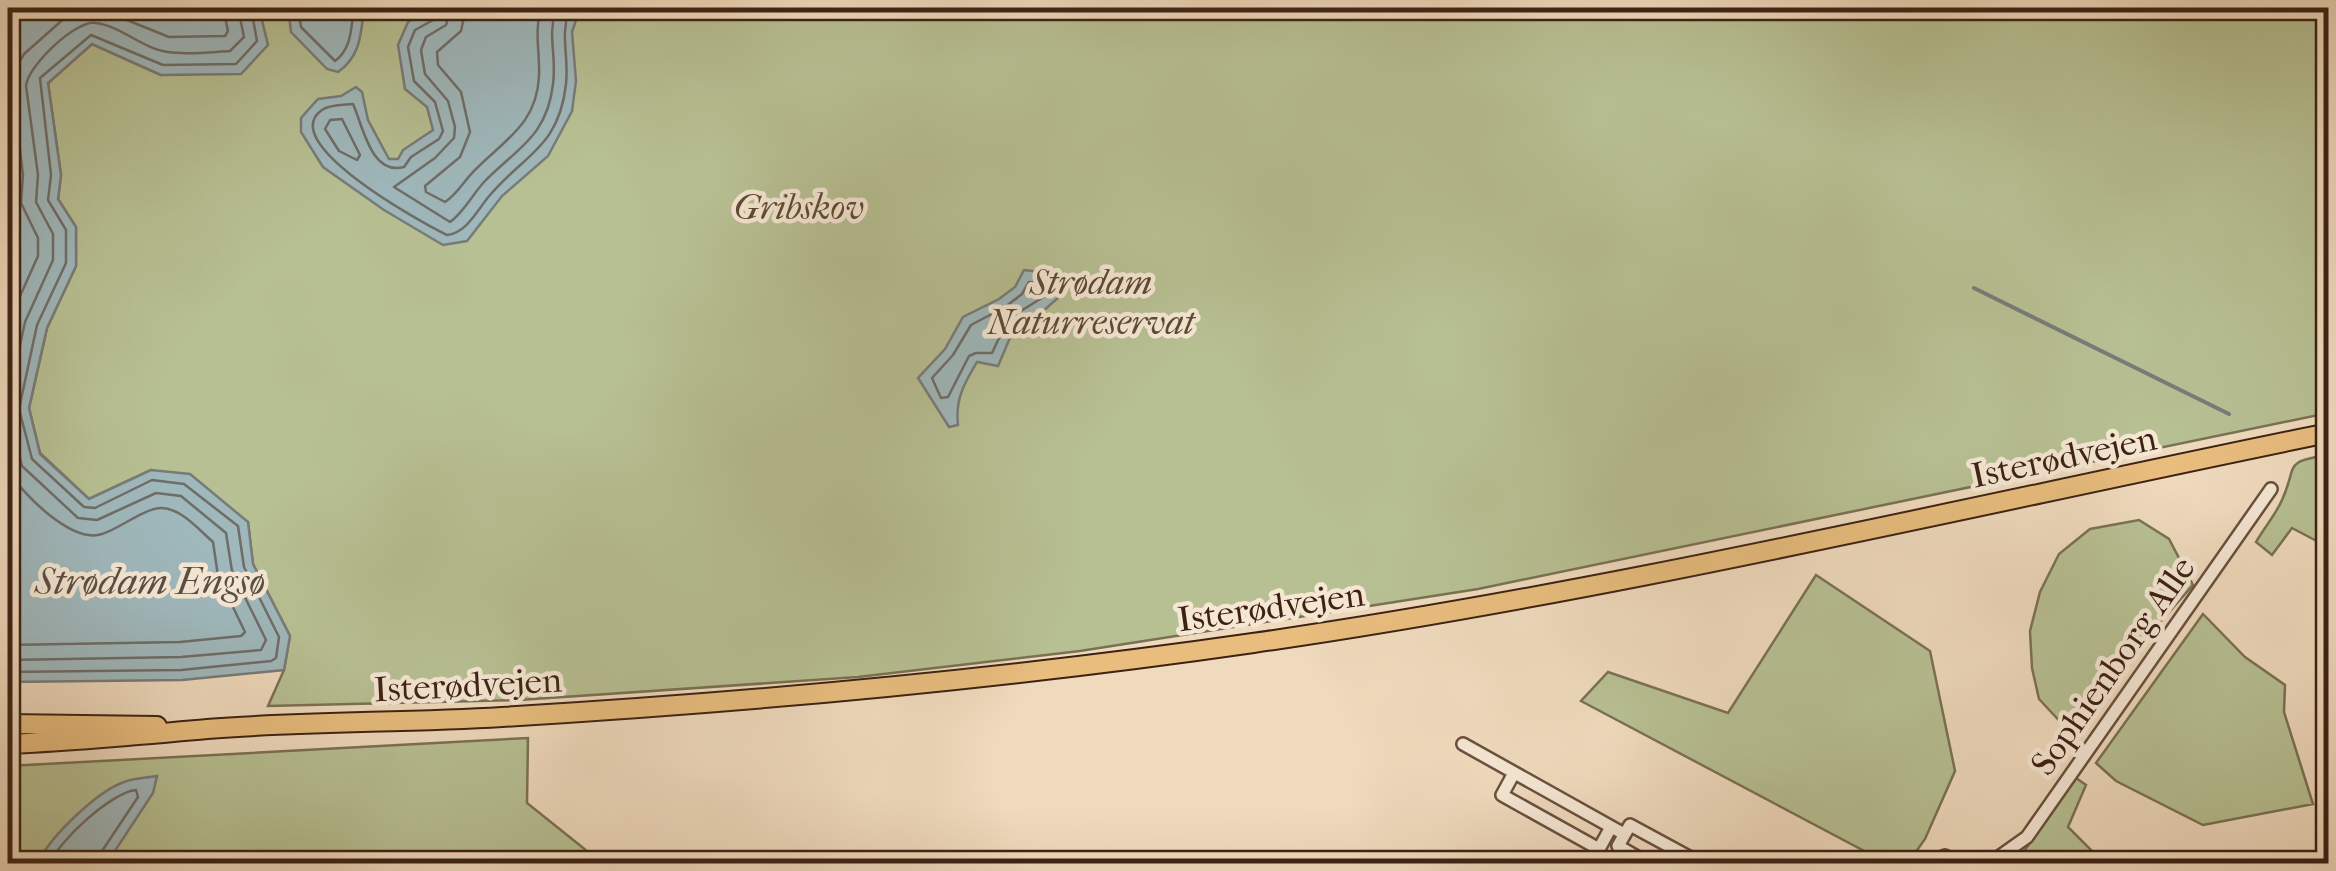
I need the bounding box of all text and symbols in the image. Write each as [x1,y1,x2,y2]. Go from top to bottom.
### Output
park label: Gribskov [734,187,864,228]
park label: Strødam Naturreservat [985,262,1197,343]
street label: Isterødvejen [1968,417,2160,497]
street label: Sophienborg Alle [2022,549,2204,783]
water label: Strødam Engsø [34,559,265,604]
street label: Isterødvejen [1175,574,1367,640]
street label: Isterødvejen [373,660,563,710]

